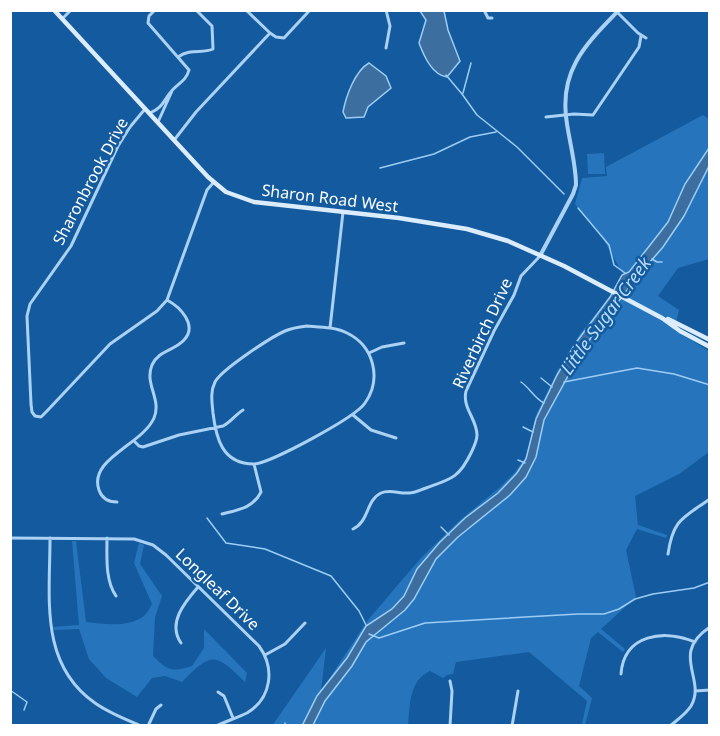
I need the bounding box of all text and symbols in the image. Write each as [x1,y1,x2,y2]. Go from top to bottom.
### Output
street label: Sharonbrook Drive [47,113,133,249]
street label: Sharon Road West [261,179,400,217]
water label: Little Sugar Creek [554,251,657,379]
street label: Riverbirch Drive [447,274,517,392]
street label: Longleaf Drive [171,543,265,635]

